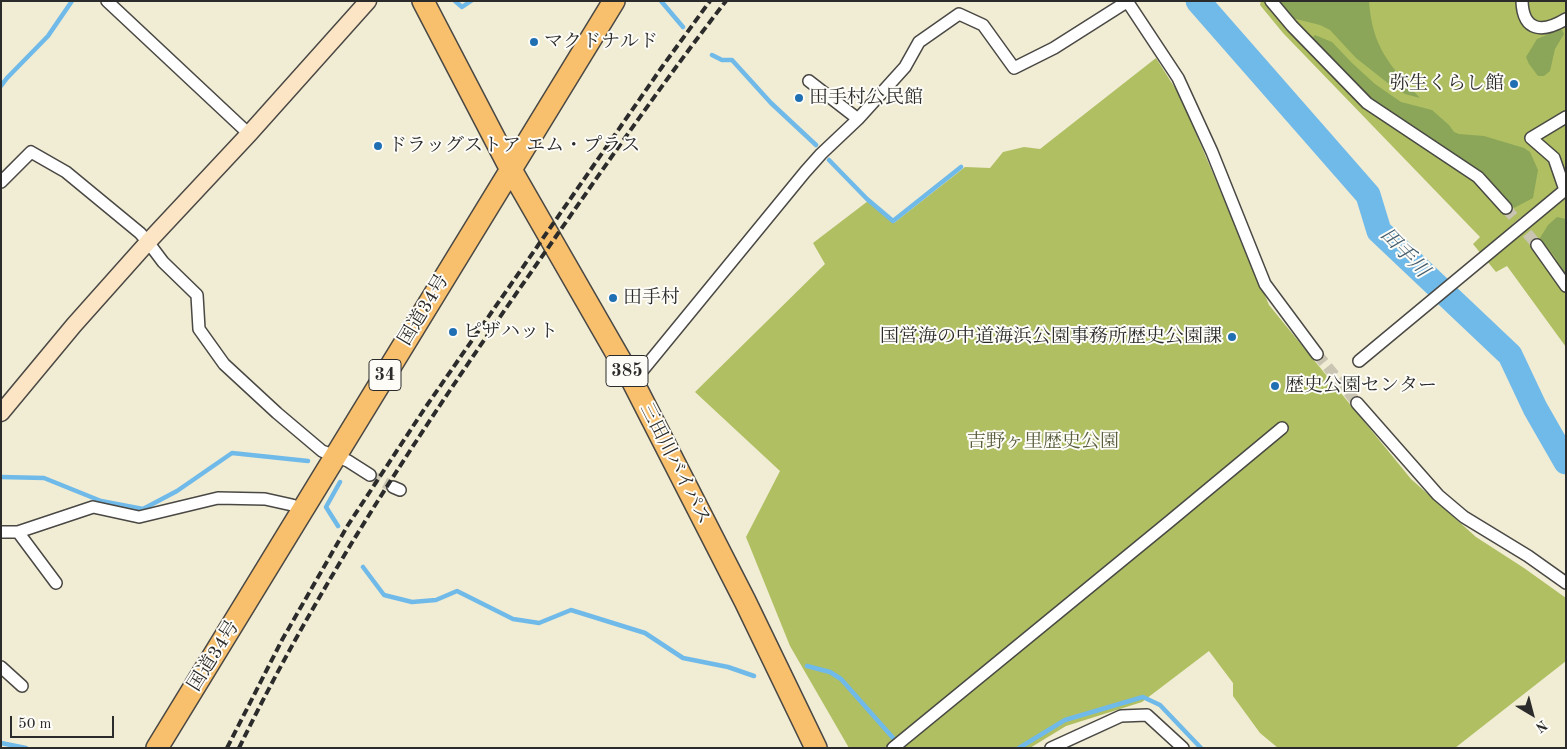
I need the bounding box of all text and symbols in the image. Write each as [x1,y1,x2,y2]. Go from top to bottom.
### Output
place label: マクドナルド [544,31,658,53]
marker: マクドナルド [528,36,540,48]
place label: 弥生くらし館 [1390,73,1504,95]
marker: 弥生くらし館 [1508,78,1520,90]
place label: 田手村公民館 [809,87,923,109]
marker: 田手村公民館 [793,92,805,104]
place label: ドラッグストア エム・プラス [388,135,640,157]
marker: ドラッグストア エム・プラス [372,140,384,152]
water label: 田手川 [1375,223,1433,283]
street label: 国道34号 [394,270,454,350]
place label: 田手村 [623,287,680,309]
marker: 田手村 [607,292,619,304]
place label: ピザハット [463,321,558,343]
marker: ピザハット [447,326,459,338]
place label: 国営海の中道海浜公園事務所歴史公園課 [880,326,1222,348]
marker: 国営海の中道海浜公園事務所歴史公園課 [1226,331,1238,343]
road number: 385 [606,356,648,386]
road number: 34 [369,360,401,390]
place label: 歴史公園センター [1285,375,1437,397]
marker: 歴史公園センター [1269,380,1281,392]
street label: 三田川バイパス [635,400,715,528]
park label: 吉野ヶ里歴史公園 [967,431,1119,453]
street label: 国道34号 [183,616,245,696]
north arrow [1507,689,1557,739]
scale bar [12,706,116,738]
text: 50 m [18,717,52,732]
text: N [1533,717,1550,735]

